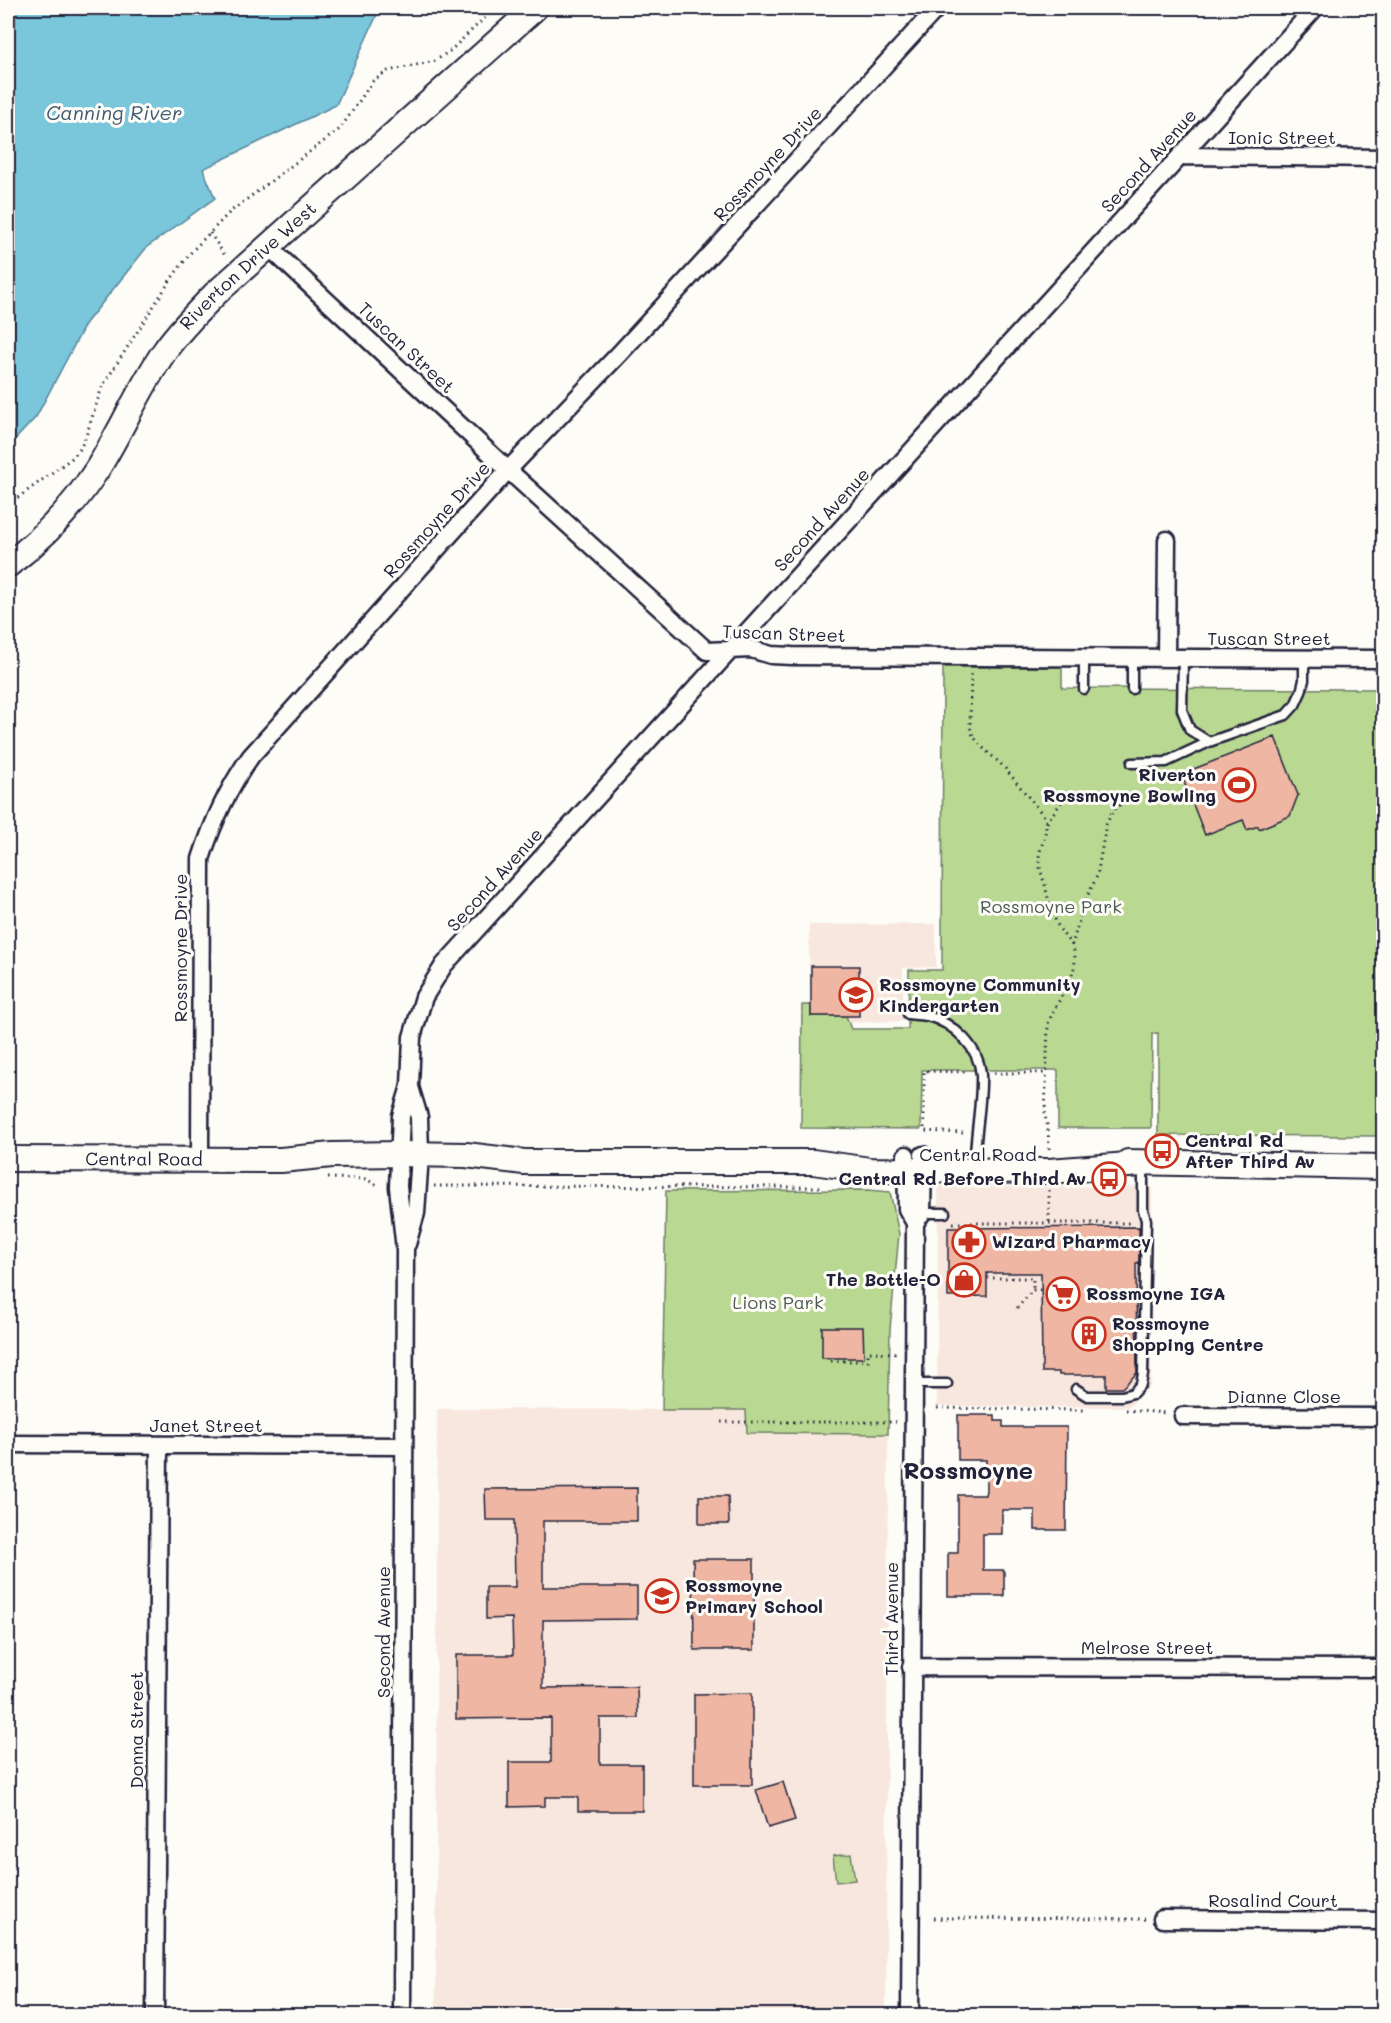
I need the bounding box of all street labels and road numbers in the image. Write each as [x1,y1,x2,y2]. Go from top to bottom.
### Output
street label: Rossmoyne Drive [708,101,827,226]
street label: Second Avenue [1095,103,1201,217]
street label: Ionic Street [1228,125,1336,149]
street label: Riverton Drive West [174,196,321,335]
street label: Tuscan Street [353,296,460,398]
street label: Rossmoyne Drive [378,456,495,583]
street label: Second Avenue [768,462,874,576]
street label: Tuscan Street [722,619,846,647]
street label: Tuscan Street [1207,626,1331,650]
street label: Second Avenue [441,822,547,936]
street label: Rossmoyne Drive [168,874,192,1022]
street label: Central Road [919,1142,1037,1166]
street label: Central Road [85,1146,203,1171]
street label: Dianne Close [1227,1384,1341,1408]
street label: Janet Street [149,1413,263,1437]
street label: Third Avenue [879,1562,903,1676]
street label: Second Avenue [371,1566,395,1698]
street label: Melrose Street [1081,1635,1213,1659]
street label: Donna Street [124,1671,148,1789]
street label: Rosalind Court [1208,1888,1338,1912]

